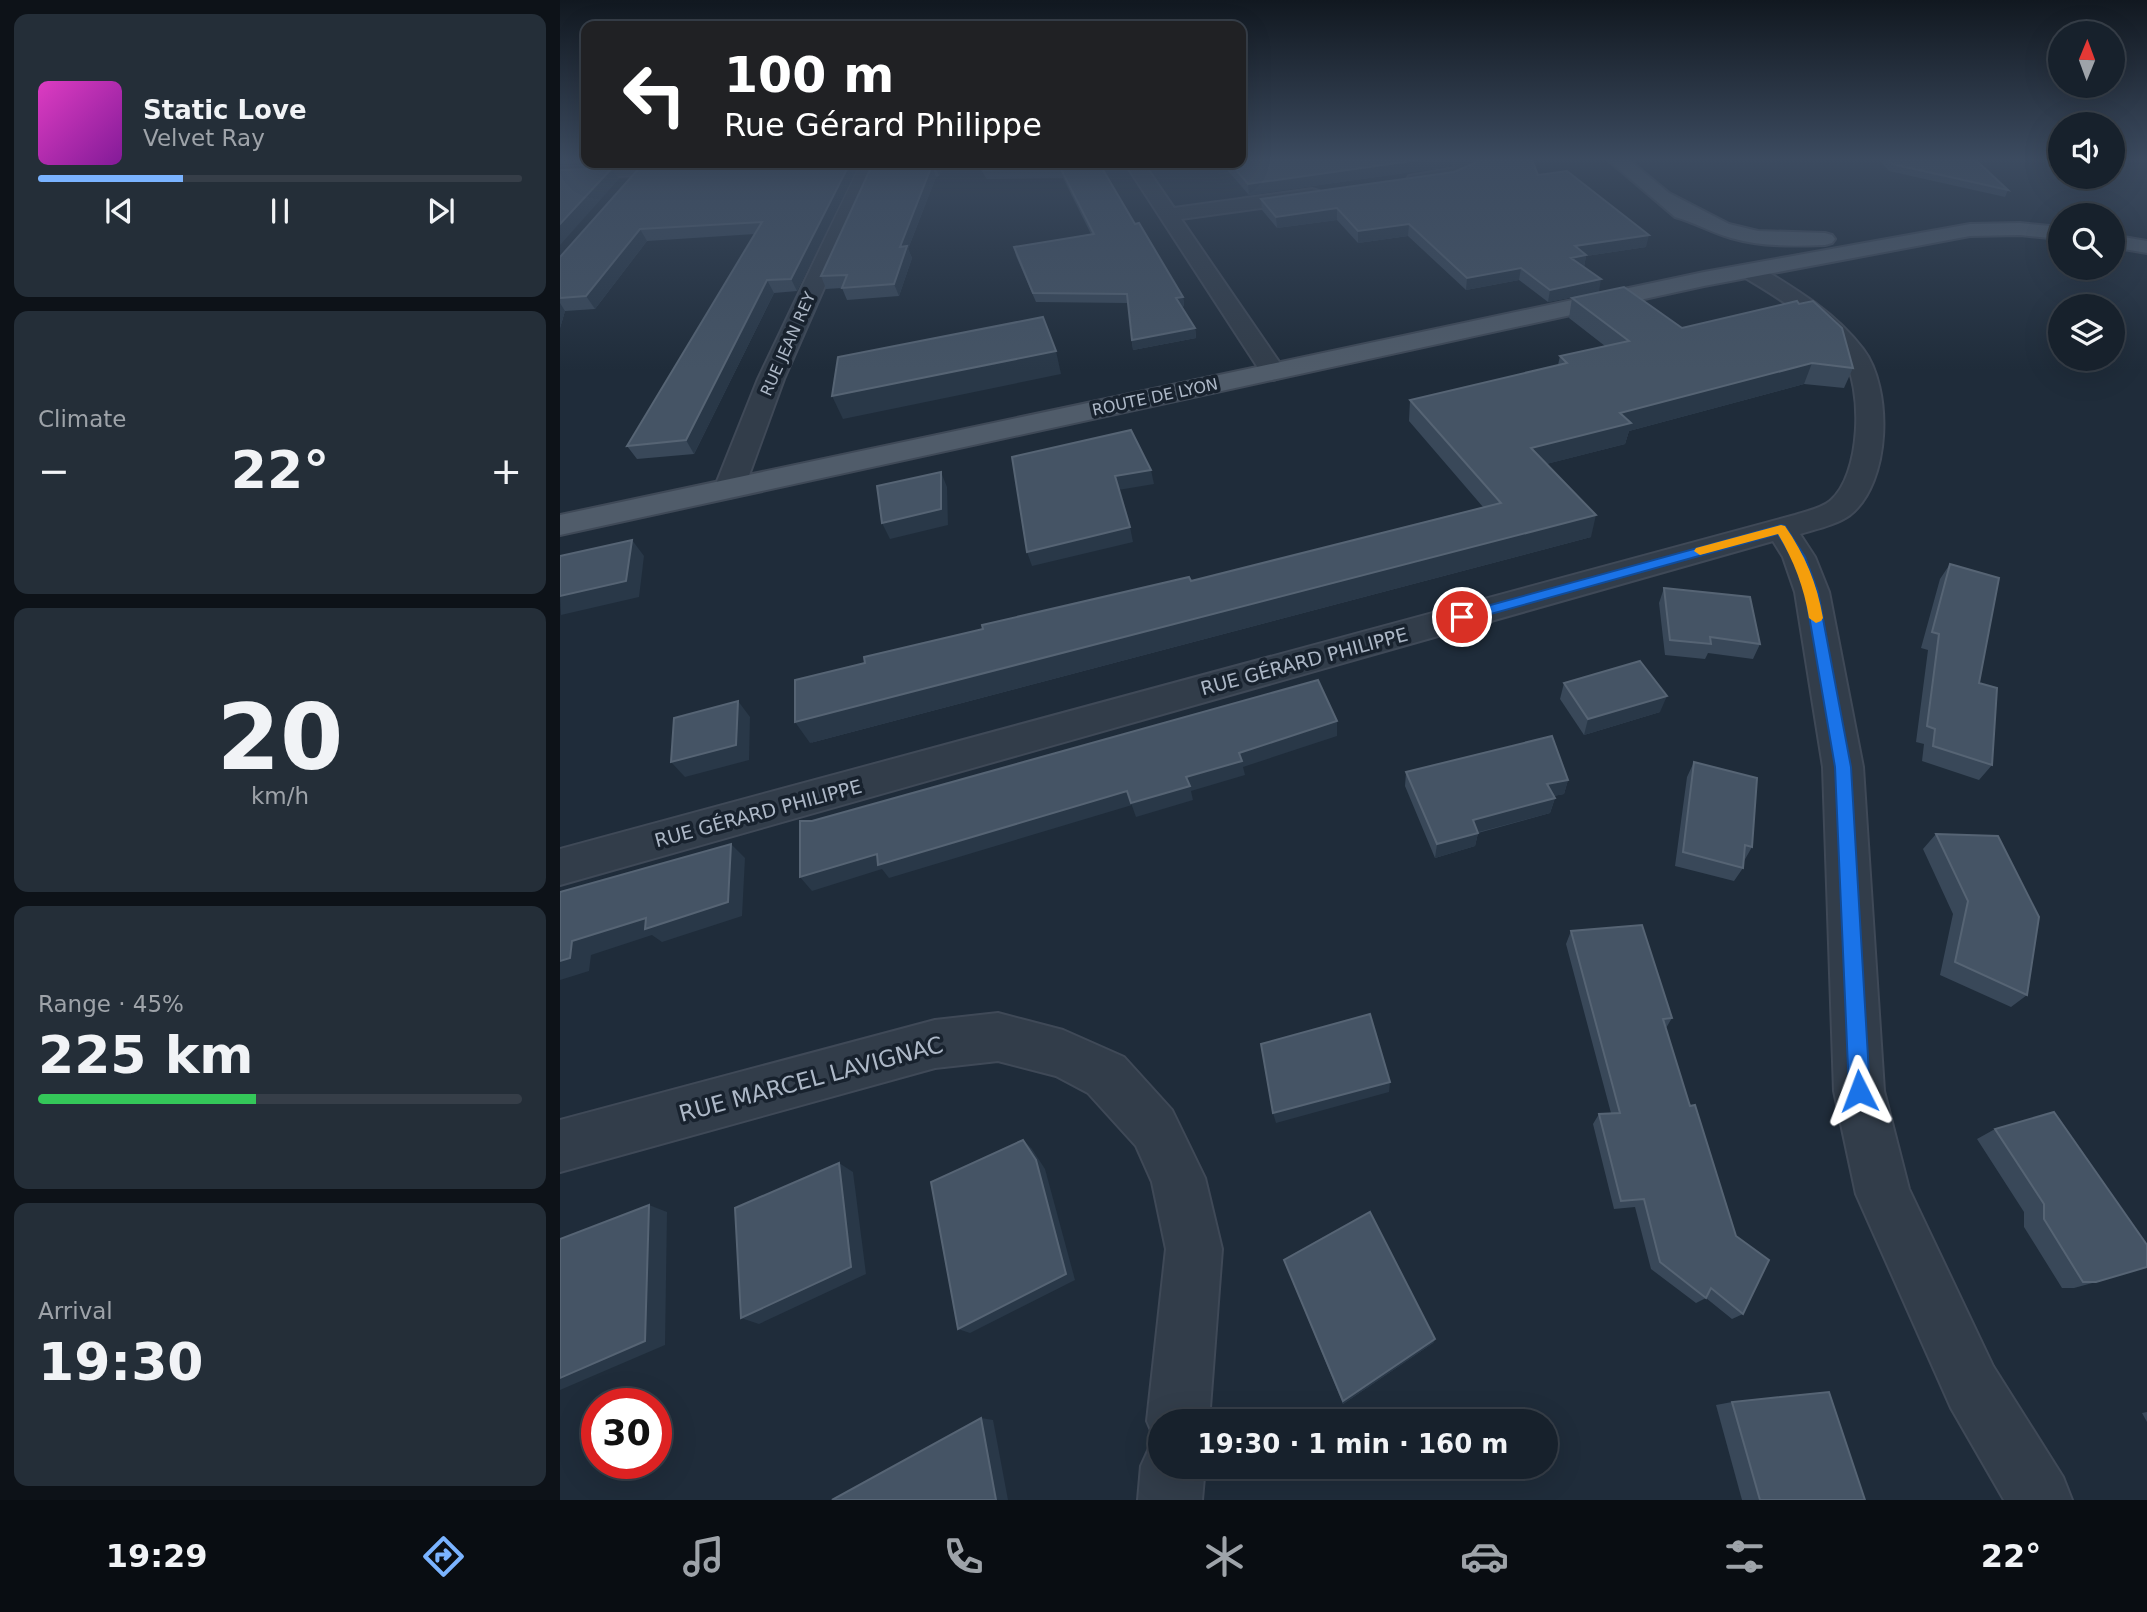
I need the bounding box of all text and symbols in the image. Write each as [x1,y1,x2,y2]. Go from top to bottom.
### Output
north arrow [2048,21,2124,98]
map controls [2048,21,2125,371]
text: 100 m [724,47,894,104]
icon: left [609,49,700,140]
text: Static Love [143,95,307,125]
text: Rue Gérard Philippe [724,106,1042,144]
button: sound [2048,112,2125,189]
text: Velvet Ray [143,125,265,151]
icon: previous [100,192,138,230]
icon: pause [261,192,299,230]
icon: next [422,192,460,230]
button: search [2048,203,2125,280]
street label: RUE JEAN REY [757,289,820,399]
button: layers [2048,294,2125,371]
street label: ROUTE DE LYON [1090,374,1220,420]
text: Climate [38,406,127,432]
text: 22° [231,440,329,500]
text: − [38,449,70,493]
text: + [490,449,522,493]
pin [1432,587,1492,647]
icon: arrive [1443,598,1481,636]
street label: RUE GÉRARD PHILIPPE [1198,623,1410,699]
text: 20 [217,685,343,790]
street label: RUE GÉRARD PHILIPPE [652,775,864,851]
text: km/h [251,783,309,809]
text: Range · 45% [38,991,184,1017]
text: 225 km [38,1025,253,1085]
street label: RUE MARCEL LAVIGNAC [676,1031,946,1127]
position arrow [1822,1054,1896,1128]
text: Arrival [38,1298,113,1324]
text: 19:30 [38,1332,204,1392]
speed limit sign: 30 [581,1388,672,1479]
text: 19:30 · 1 min · 160 m [1198,1429,1508,1459]
icon: directions [419,1532,468,1581]
icon: music [679,1532,728,1581]
icon: phone [939,1532,988,1581]
icon: climate [1200,1532,1249,1581]
icon: car [1460,1532,1509,1581]
icon: filters [1720,1532,1769,1581]
text: 19:29 [106,1537,208,1575]
text: 22° [1981,1537,2041,1575]

